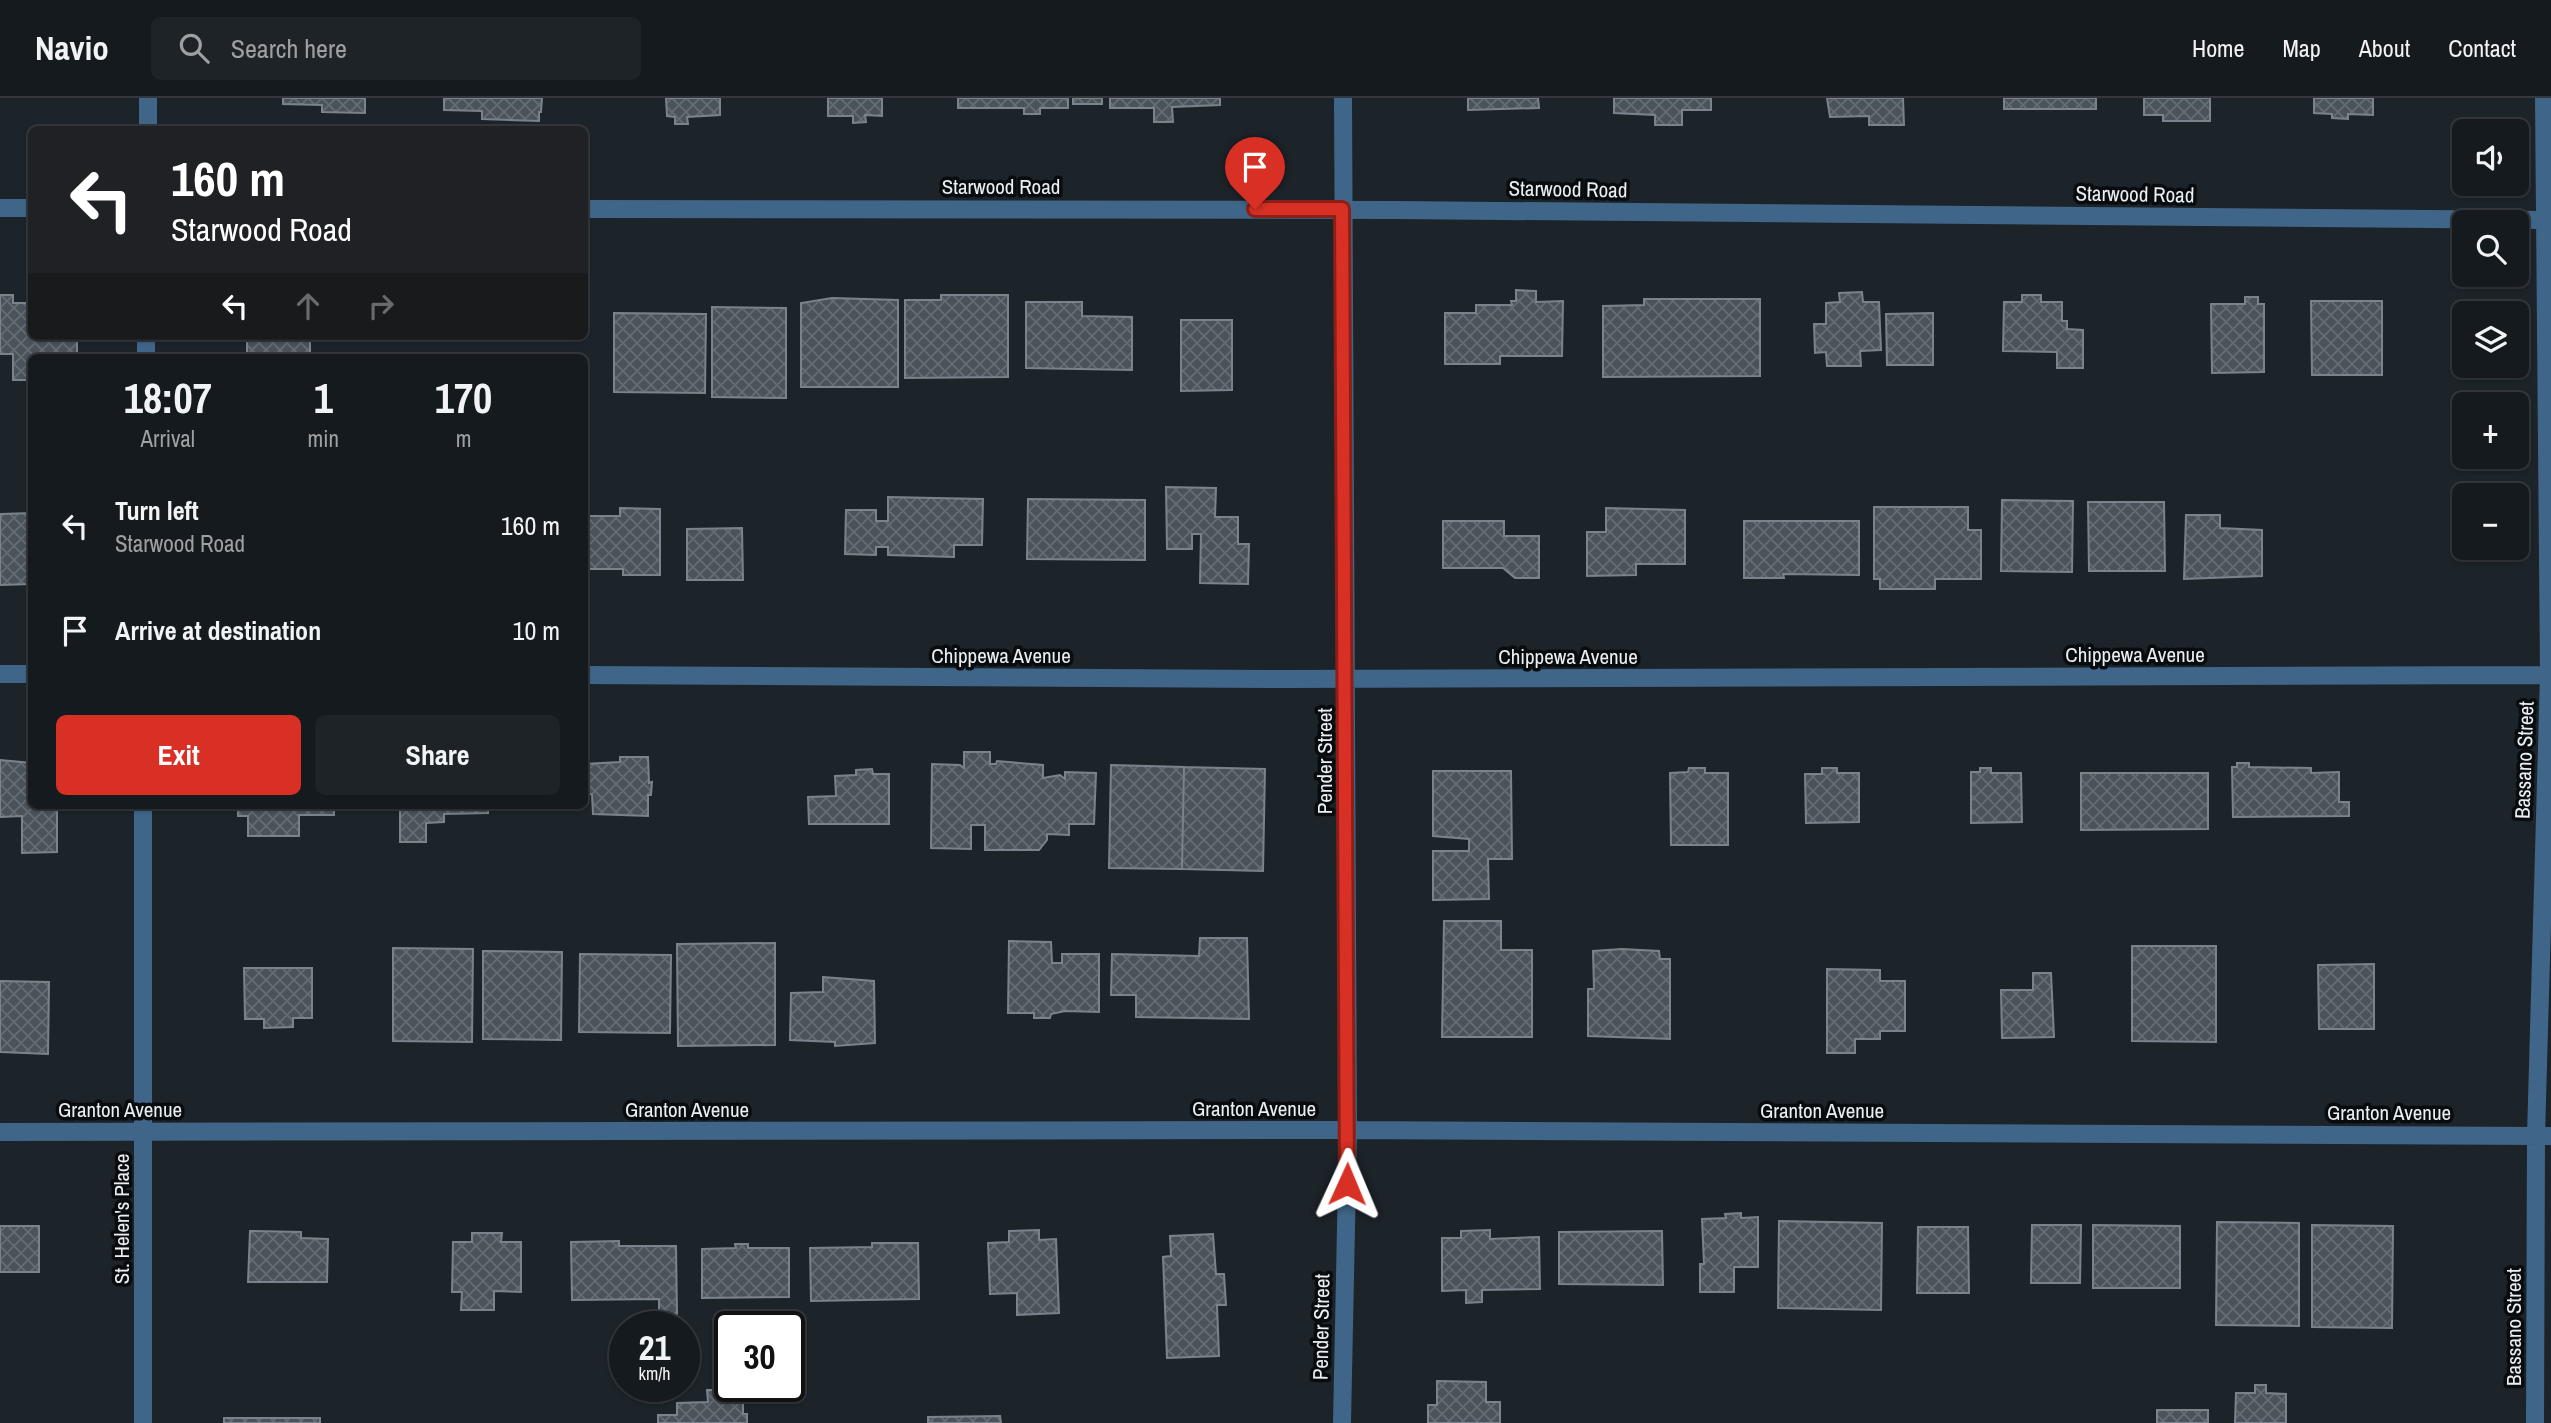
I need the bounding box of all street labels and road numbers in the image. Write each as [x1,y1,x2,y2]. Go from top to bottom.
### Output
street label: Starwood Road [942,172,1060,201]
street label: Starwood Road [1508,173,1628,205]
street label: Starwood Road [2075,178,2195,210]
street label: Chippewa Avenue [2065,640,2205,669]
street label: Chippewa Avenue [931,641,1071,670]
street label: Chippewa Avenue [1498,642,1638,671]
street label: Bassano Street [2507,700,2541,819]
street label: Pender Street [1310,708,1339,814]
street label: Granton Avenue [1192,1094,1316,1123]
street label: Granton Avenue [58,1095,182,1124]
street label: Granton Avenue [625,1095,749,1124]
street label: Granton Avenue [1760,1096,1884,1125]
street label: Granton Avenue [2327,1098,2451,1127]
street label: St. Helen's Place [107,1154,136,1284]
street label: Bassano Street [2499,1268,2528,1386]
street label: Pender Street [1306,1273,1336,1380]

